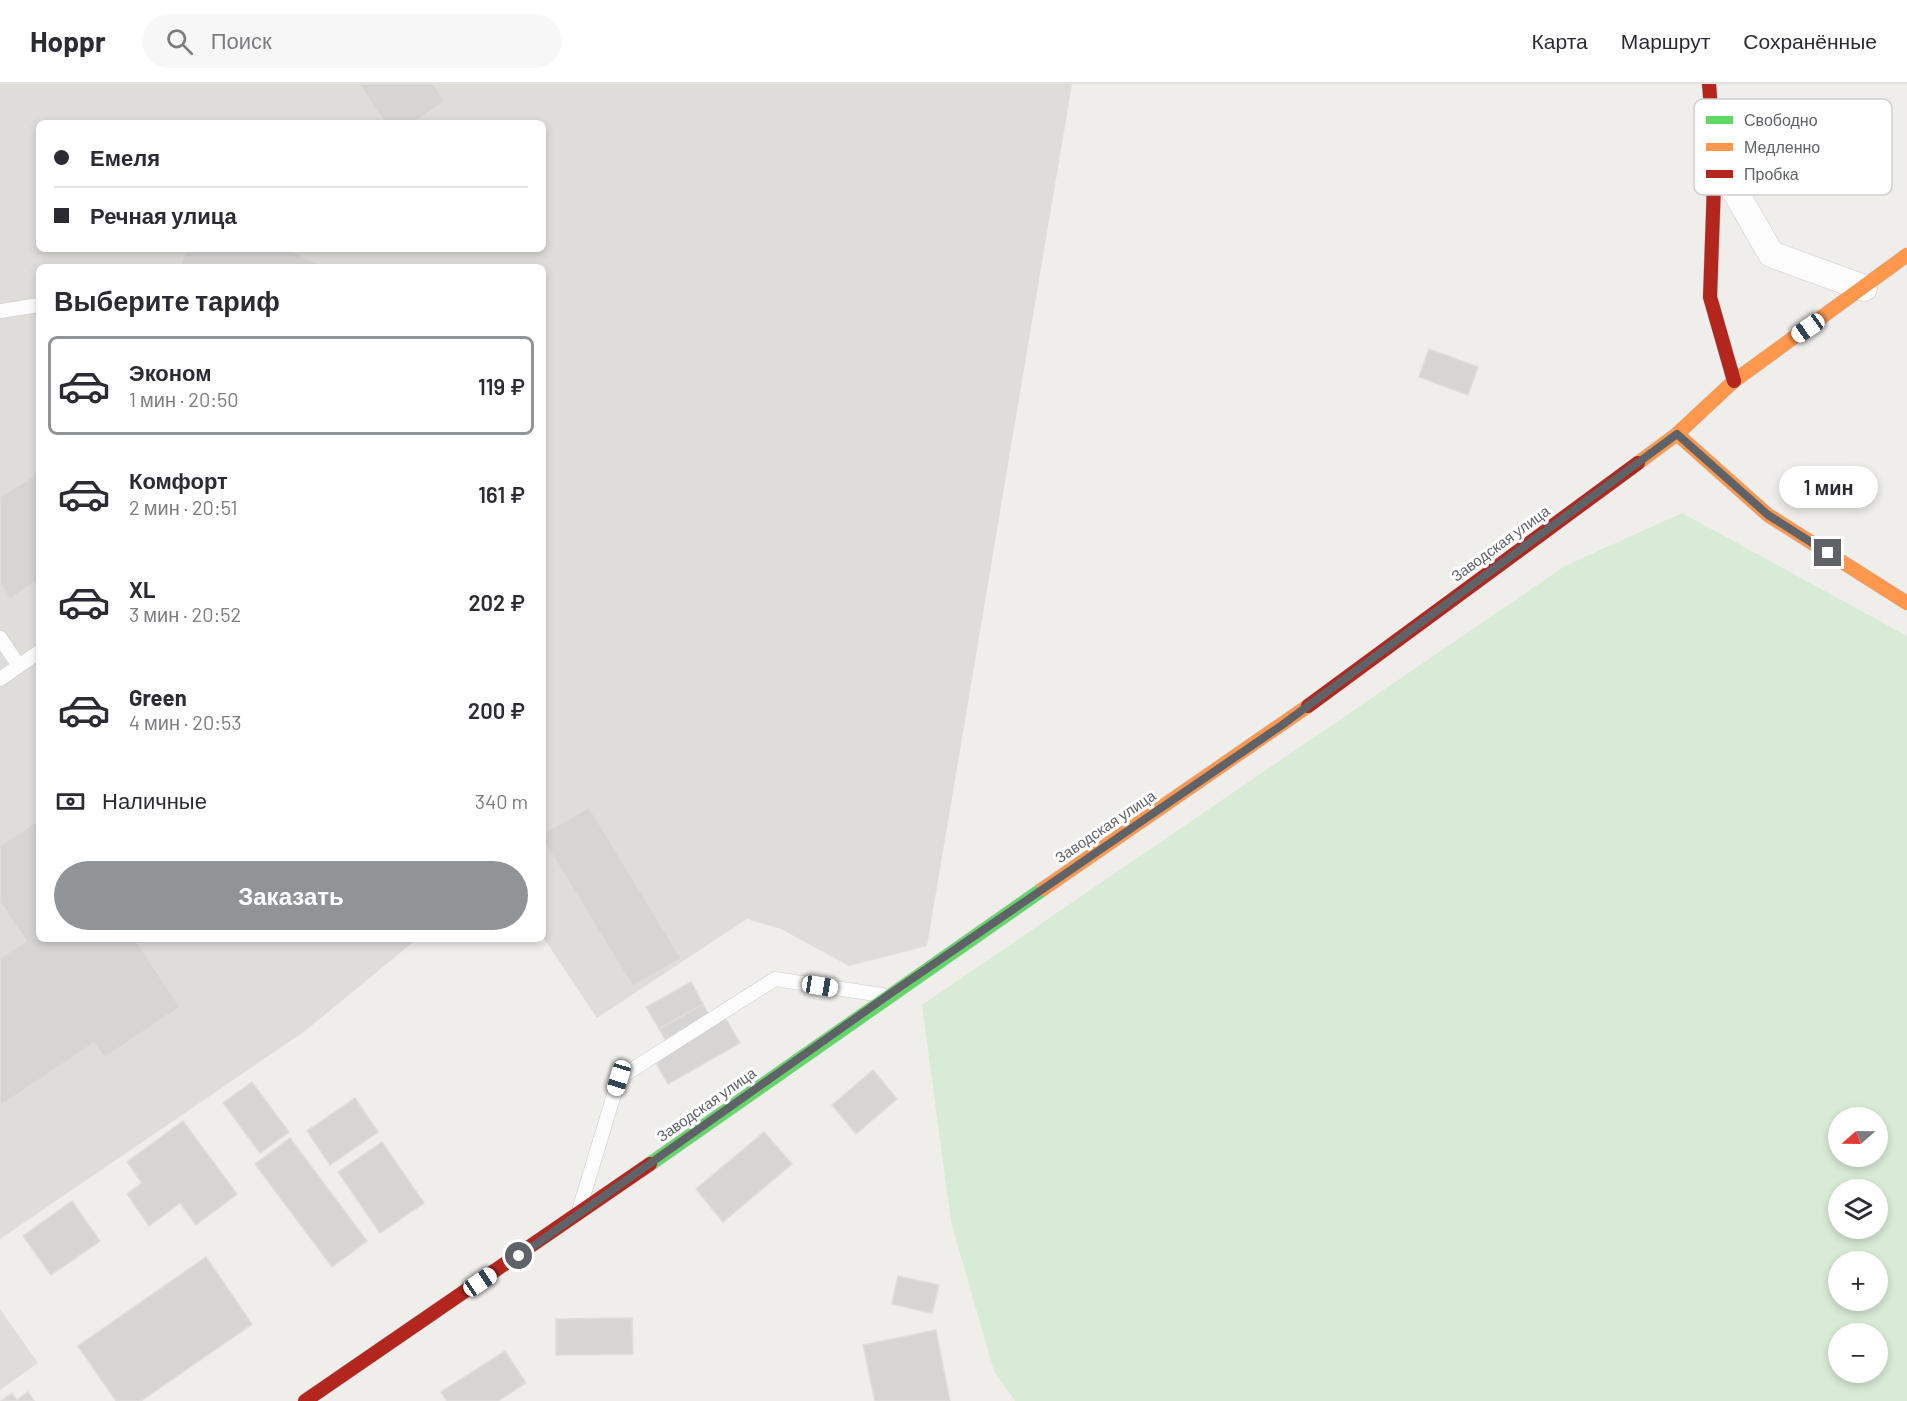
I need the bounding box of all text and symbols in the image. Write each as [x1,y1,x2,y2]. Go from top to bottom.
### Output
search box [142,14,562,68]
text: Hoppr [30,24,106,58]
icon: search [163,25,196,58]
text: Поиск [211,27,272,53]
text: Карта [1532,28,1588,53]
text: Маршрут [1621,28,1710,53]
text: Сохранённые [1743,28,1877,53]
legend [1694,99,1892,195]
text: Свободно [1744,110,1818,129]
text: Медленно [1744,137,1820,156]
text: Емеля [90,144,160,170]
text: Пробка [1744,164,1799,183]
text: Речная улица [90,202,237,228]
text: Выберите тариф [54,284,280,316]
car [1788,310,1828,346]
icon: car [57,359,111,413]
text: Эконом [129,359,212,385]
text: 119 ₽ [478,373,525,399]
text: 1 мин · 20:50 [129,387,239,411]
callout: 1 мин [1778,466,1878,508]
icon: car [57,467,111,521]
text: Комфорт [129,467,228,493]
text: 1 мин [1803,475,1854,499]
text: 161 ₽ [478,481,525,507]
text: 2 мин · 20:51 [129,495,237,519]
street label: Заводская улица [1447,501,1553,585]
route end [1814,539,1841,566]
icon: car [57,575,111,629]
text: XL [129,576,155,602]
text: 202 ₽ [468,589,525,615]
text: 3 мин · 20:52 [129,602,241,626]
icon: car [57,683,111,737]
text: Green [129,684,187,710]
text: 200 ₽ [468,697,525,723]
text: 4 мин · 20:53 [129,710,242,734]
icon: cash [54,785,87,818]
street label: Заводская улица [1051,785,1159,866]
text: Наличные [102,787,207,813]
text: 340 m [475,789,528,813]
button: Заказать [54,861,528,930]
car [801,974,839,998]
car [605,1058,633,1098]
street label: Заводская улица [653,1063,760,1145]
north arrow [1828,1107,1888,1167]
map controls [1828,1107,1888,1383]
button: layers [1828,1179,1888,1239]
route start [505,1242,532,1269]
button: + [1828,1251,1888,1311]
car [460,1264,500,1300]
button: − [1828,1323,1888,1383]

